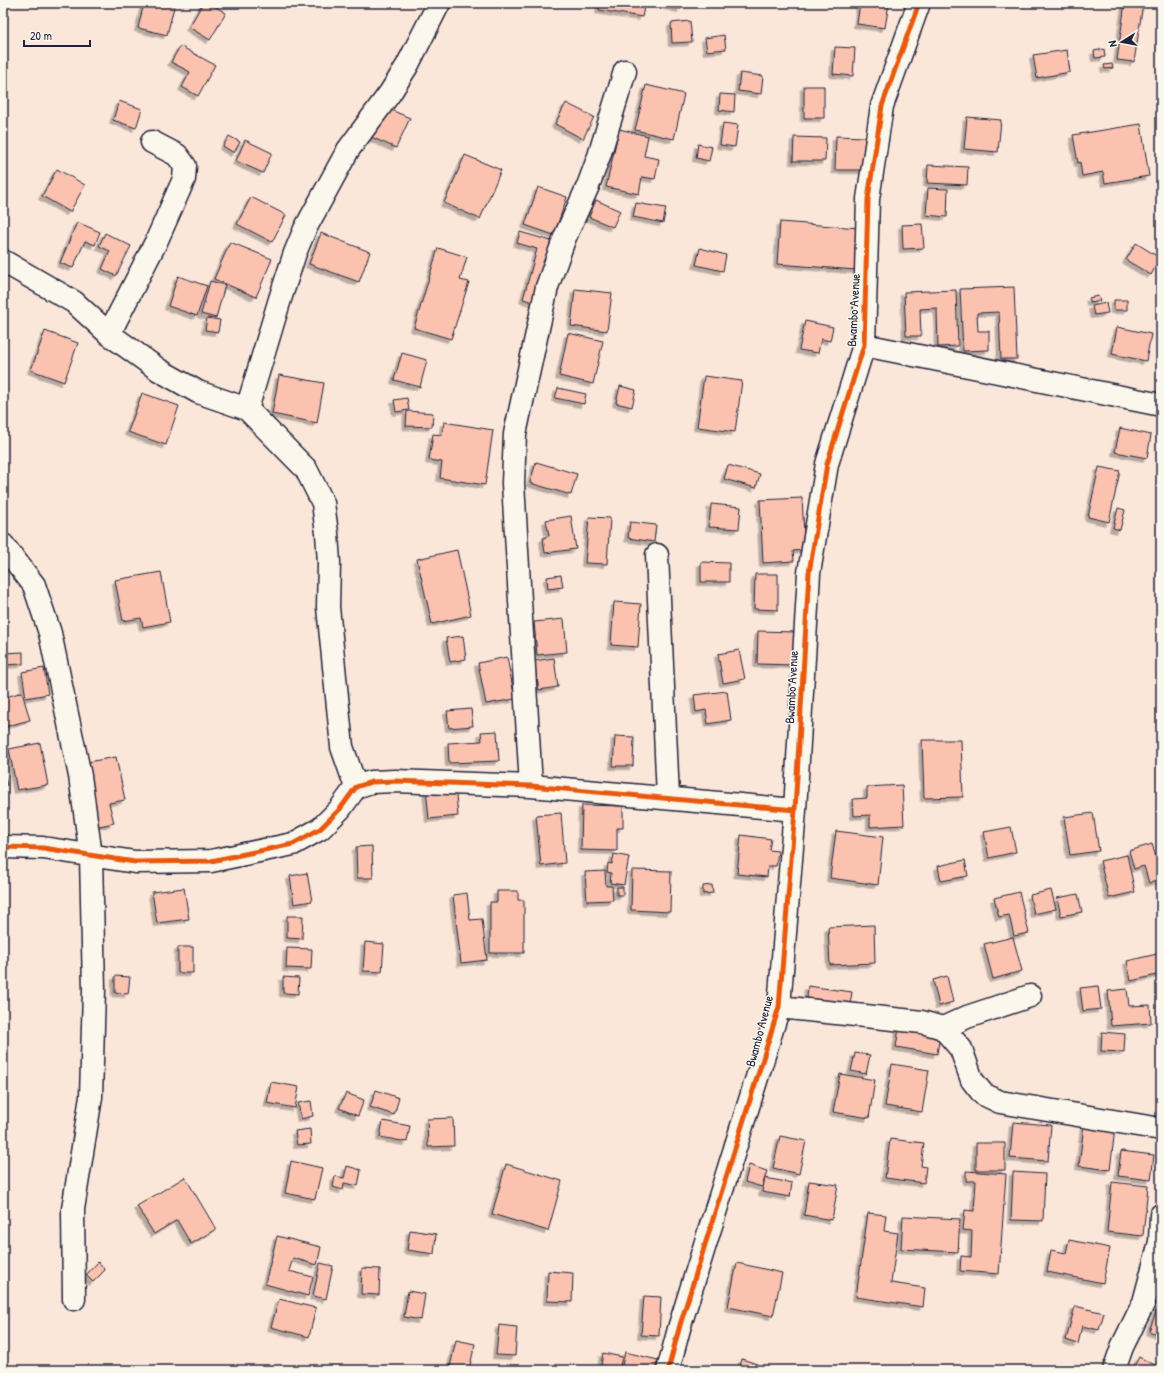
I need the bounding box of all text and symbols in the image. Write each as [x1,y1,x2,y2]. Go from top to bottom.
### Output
scale bar [24,22,90,48]
north arrow [1102,22,1142,62]
text: 20 m [30,27,52,44]
text: N [1105,40,1120,48]
street label: Bwambo Avenue [842,273,864,347]
street label: Bwambo Avenue [780,650,802,724]
street label: Bwambo Avenue [741,993,777,1069]

